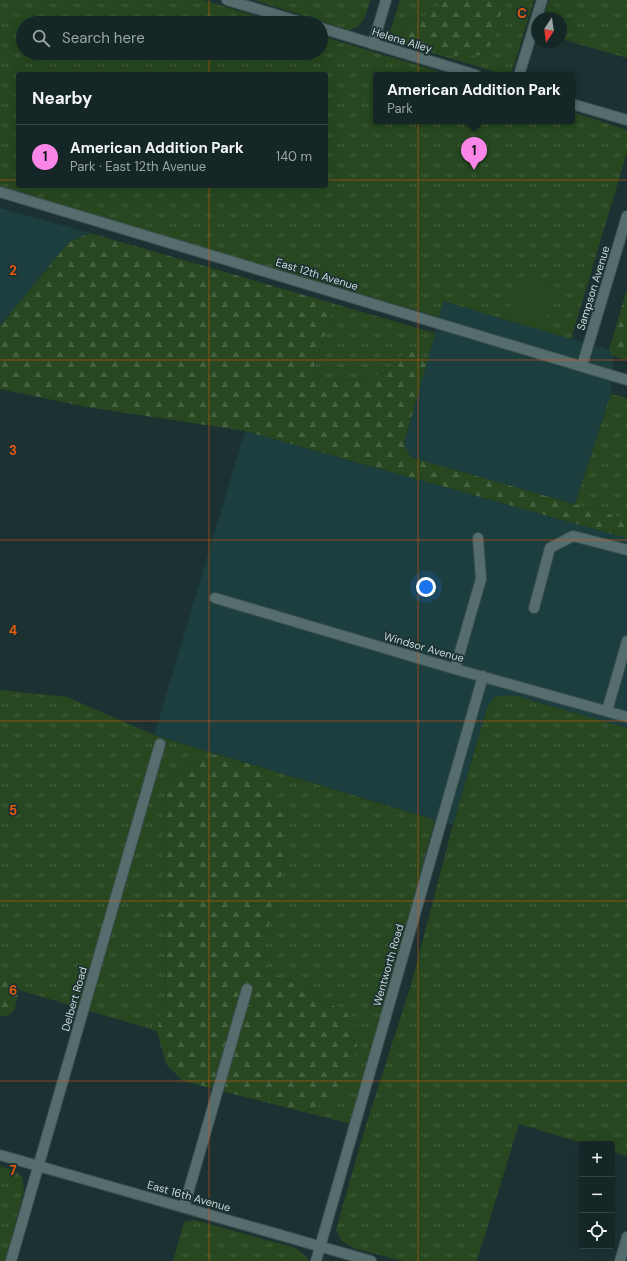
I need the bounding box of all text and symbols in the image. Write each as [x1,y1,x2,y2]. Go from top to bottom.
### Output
text: C [517,5,527,22]
north arrow [531,12,567,48]
search box [16,16,328,60]
street label: Helena Alley [370,24,434,56]
icon: search [30,27,52,49]
text: Search here [62,28,145,48]
popup [373,72,575,124]
text: American Addition Park [387,80,561,100]
text: Nearby [32,87,92,109]
text: Park [387,100,413,117]
pin: 1 [461,137,487,170]
text: American Addition Park [70,138,244,158]
text: 1 [43,148,47,165]
text: 140 m [276,148,312,165]
text: Park · East 12th Avenue [70,158,206,175]
street label: Sampson Avenue [573,244,613,332]
street label: East 12th Avenue [274,255,360,293]
text: 2 [9,262,17,279]
text: 3 [9,442,17,459]
your location [416,577,436,597]
text: 4 [9,622,17,639]
street label: Windsor Avenue [382,629,466,665]
text: 5 [9,802,17,819]
street label: Wentworth Road [370,922,406,1008]
street label: Delbert Road [58,965,90,1033]
text: 6 [9,982,17,999]
map controls [579,1141,615,1249]
button: + [579,1141,615,1177]
text: 7 [10,1162,17,1179]
street label: East 16th Avenue [146,1177,232,1215]
button: − [579,1177,615,1213]
button: locate [579,1213,615,1249]

